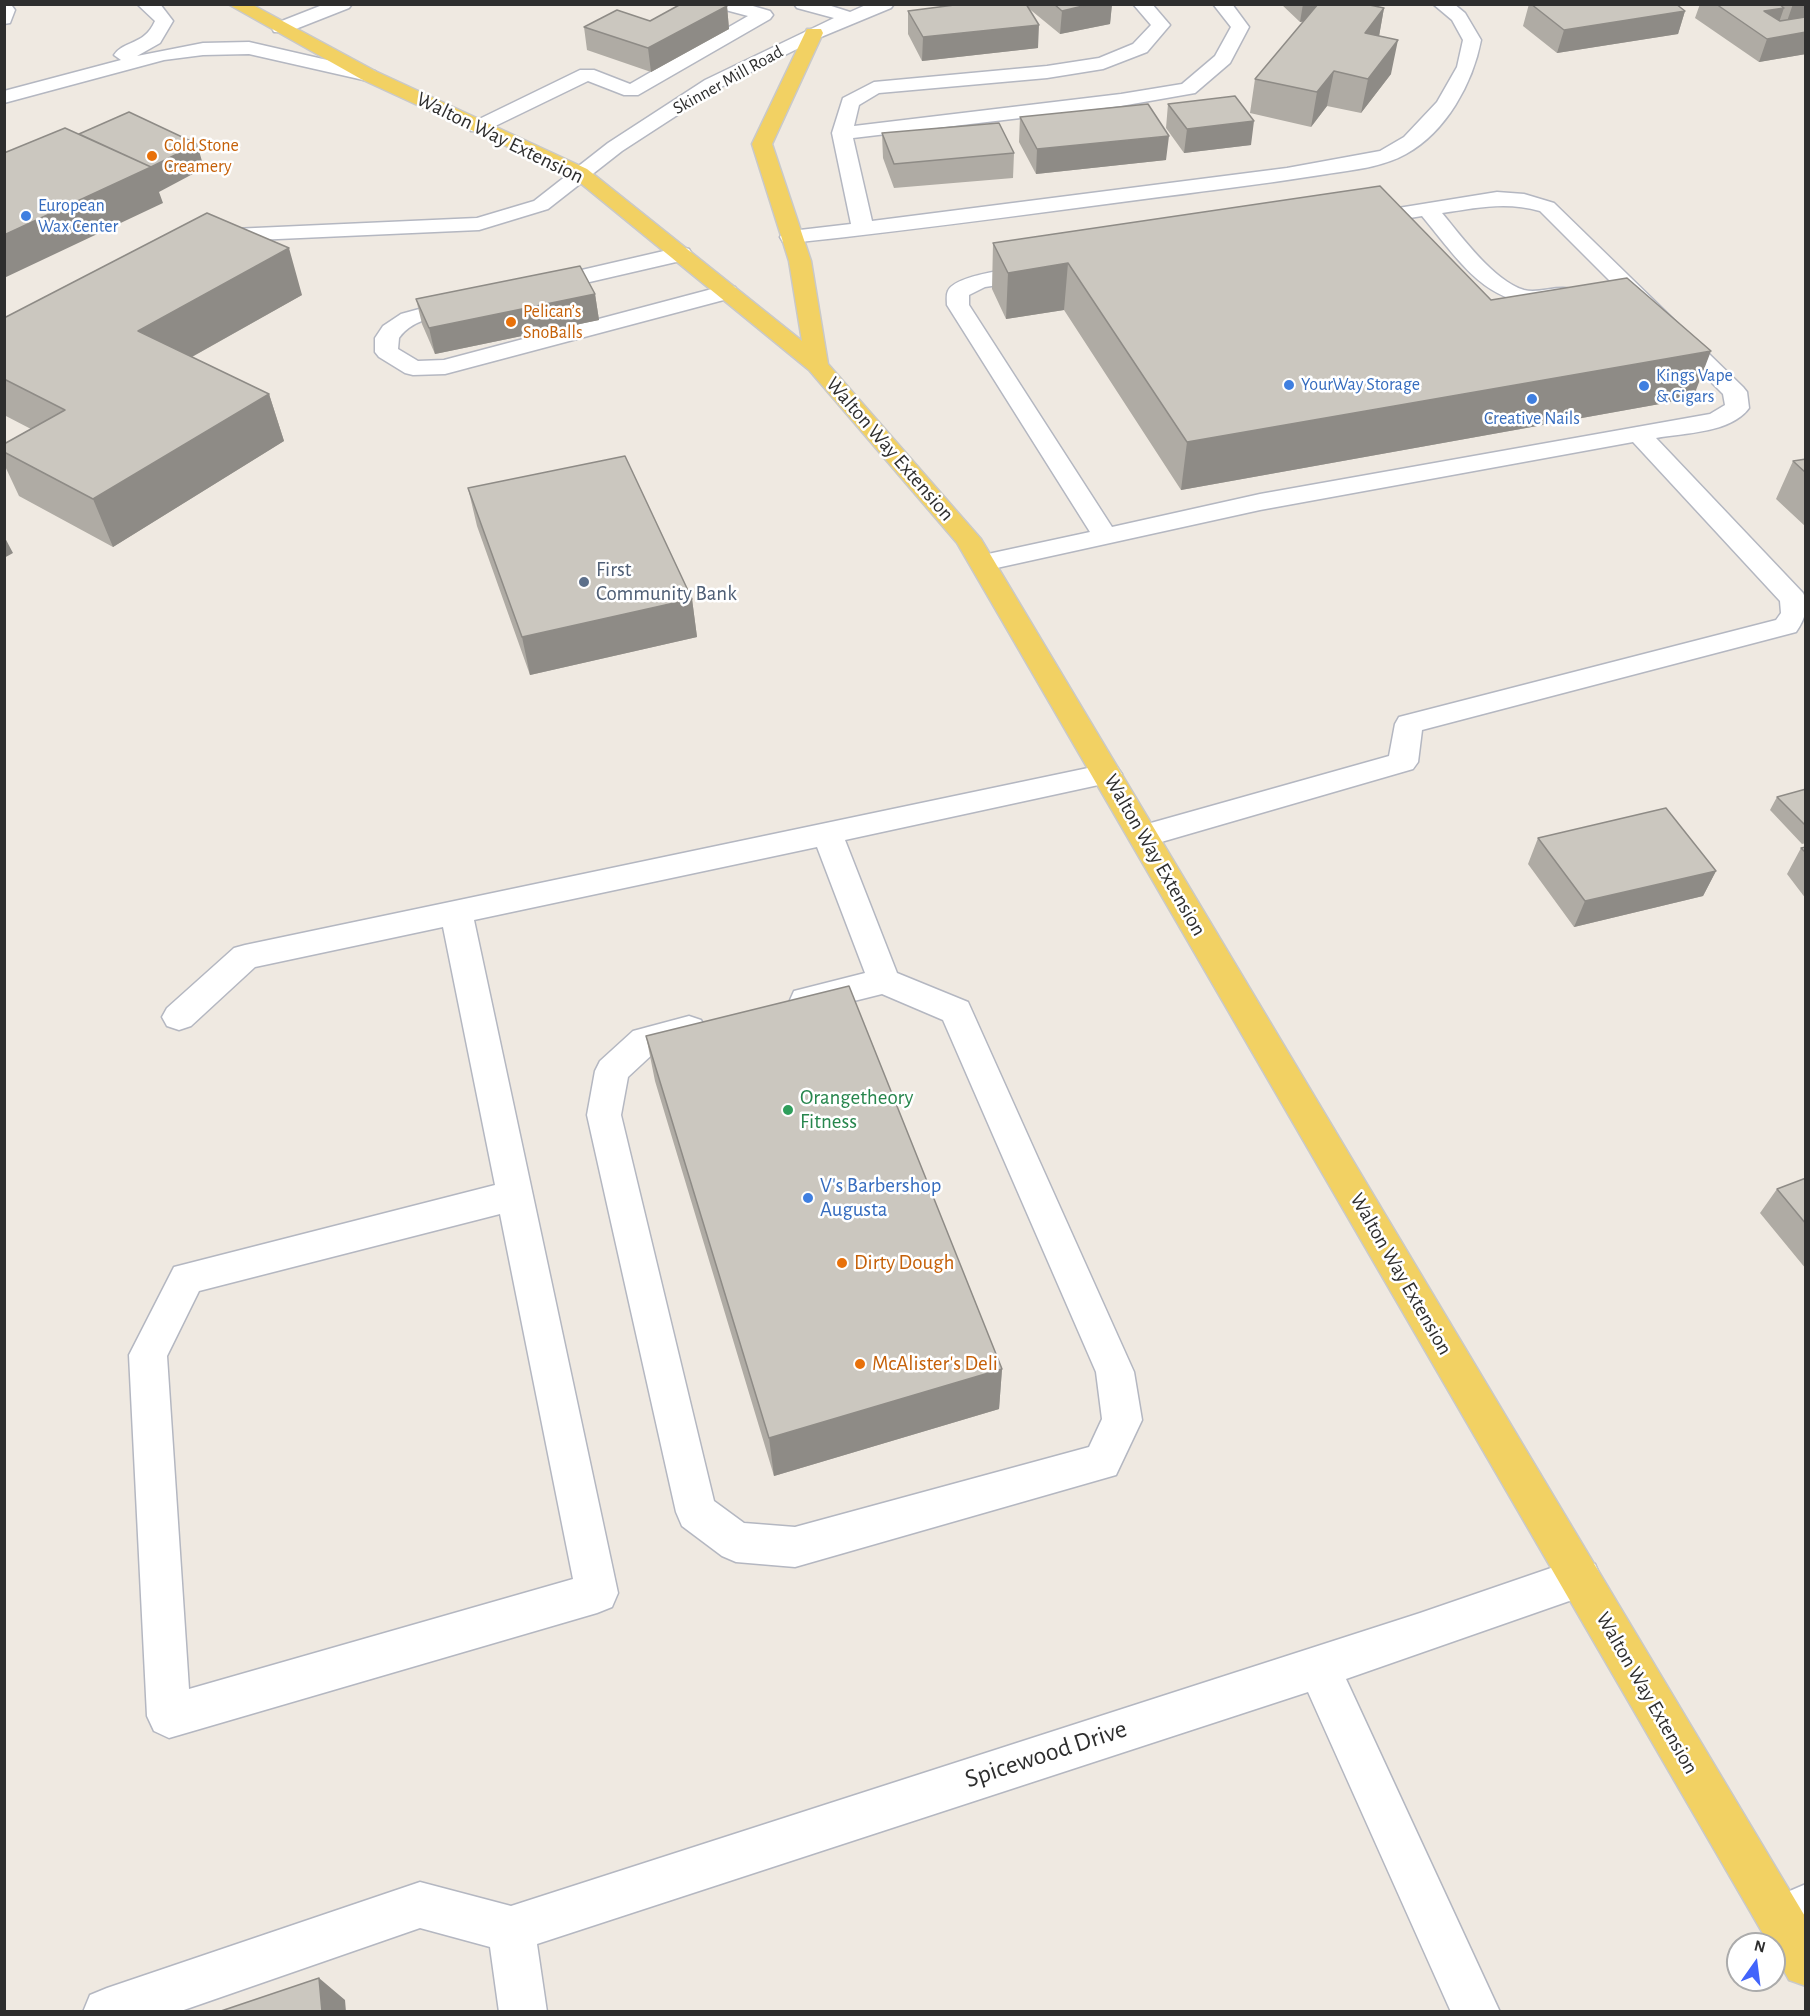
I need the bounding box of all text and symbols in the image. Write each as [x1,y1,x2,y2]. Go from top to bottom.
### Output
street label: Skinner Mill Road [669,41,787,119]
street label: Walton Way Extension [412,87,588,189]
place label: Cold Stone Creamery [164,135,239,178]
marker: Cold Stone Creamery [145,149,159,163]
place label: European Wax Center [38,195,118,238]
marker: European Wax Center [19,209,33,223]
place label: Pelican’s SnoBalls [523,301,583,344]
marker: Pelican’s SnoBalls [504,315,518,329]
place label: Kings Vape & Cigars [1656,365,1733,407]
street label: Walton Way Extension [821,372,959,526]
place label: YourWay Storage [1301,374,1420,396]
marker: YourWay Storage [1282,378,1296,392]
marker: Kings Vape & Cigars [1637,379,1651,393]
marker: Creative Nails [1525,392,1539,406]
place label: Creative Nails [1484,408,1580,430]
place label: First Community Bank [596,557,737,607]
marker: First Community Bank [577,575,591,589]
street label: Walton Way Extension [1098,770,1212,940]
place label: Orangetheory Fitness [800,1085,914,1135]
marker: Orangetheory Fitness [781,1103,795,1117]
place label: V's Barbershop Augusta [820,1173,941,1223]
street label: Walton Way Extension [1344,1189,1458,1359]
marker: V's Barbershop Augusta [801,1191,815,1205]
place label: Dirty Dough [854,1250,954,1276]
marker: Dirty Dough [835,1256,849,1270]
place label: McAlister's Deli [872,1351,998,1377]
marker: McAlister's Deli [853,1357,867,1371]
street label: Walton Way Extension [1590,1608,1704,1778]
street label: Spicewood Drive [961,1713,1131,1795]
north arrow [1726,1932,1786,1992]
text: N [1753,1937,1767,1956]

